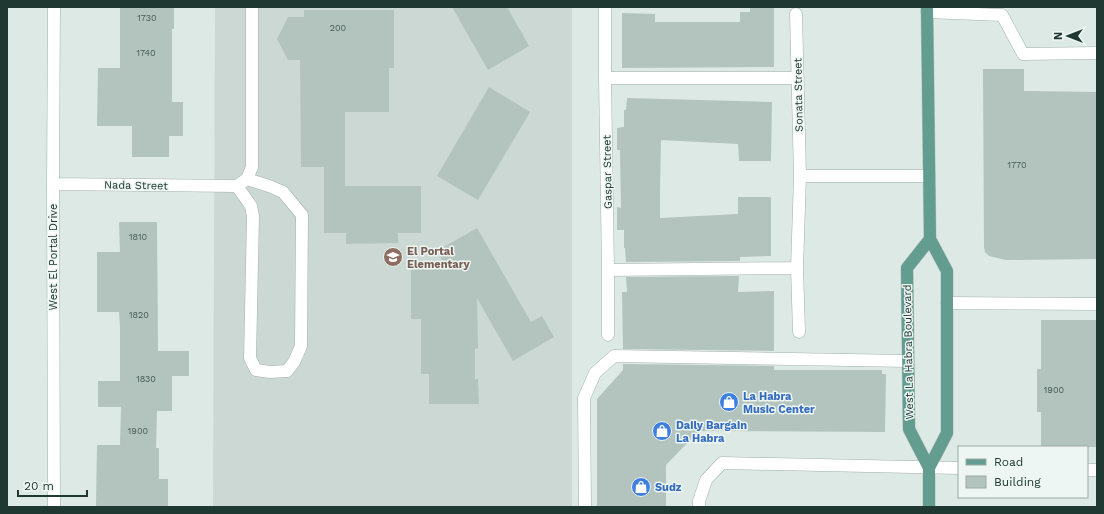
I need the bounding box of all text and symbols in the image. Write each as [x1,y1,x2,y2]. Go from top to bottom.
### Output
house number: 1730 [137,13,157,23]
north arrow [1048,16,1088,56]
house number: 200 [330,23,347,33]
text: N [1052,32,1065,40]
house number: 1740 [136,48,156,58]
street label: Sonata Street [791,58,806,132]
street label: Gaspar Street [600,134,615,209]
house number: 1770 [1007,160,1027,170]
street label: Nada Street [104,178,168,193]
street label: West El Portal Drive [47,204,60,310]
house number: 1810 [129,232,147,242]
place label: El Portal Elementary [407,245,470,271]
school or university icon: El Portal Elementary [382,246,404,268]
street label: West La Habra Boulevard [901,284,916,420]
house number: 1820 [129,310,149,320]
house number: 1830 [136,374,156,384]
house number: 1900 [1044,385,1065,395]
place label: La Habra Music Center [743,390,815,416]
shop icon: La Habra Music Center [718,391,740,413]
place label: Daily Bargain La Habra [676,419,747,445]
shop icon: Daily Bargain La Habra [651,420,673,442]
house number: 1900 [128,426,149,436]
legend [958,446,1088,498]
text: Road [994,455,1023,469]
scale bar [18,472,87,498]
text: Building [994,475,1041,489]
shop icon: Sudz [630,476,652,498]
text: 20 m [24,479,54,493]
place label: Sudz [655,481,682,494]

